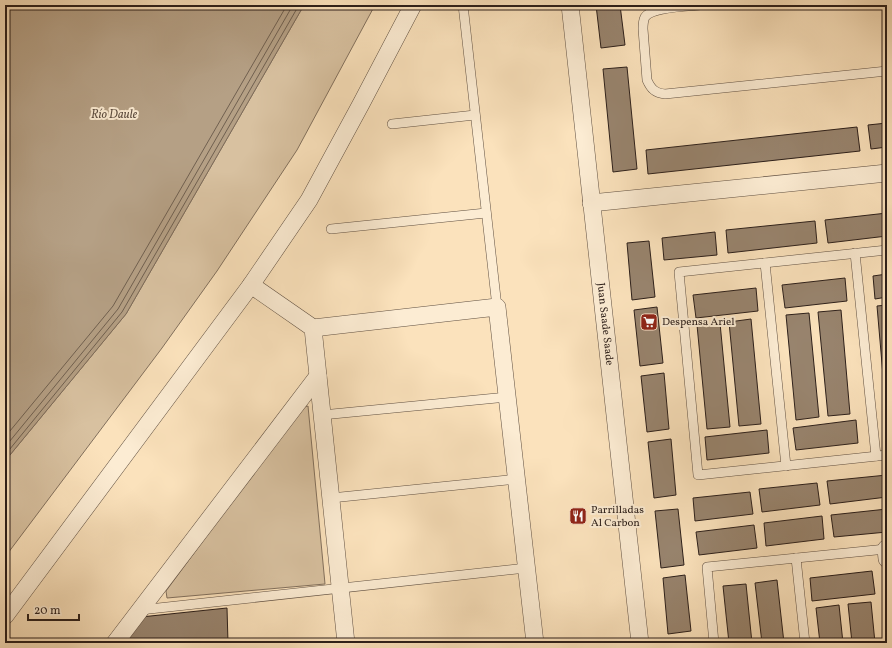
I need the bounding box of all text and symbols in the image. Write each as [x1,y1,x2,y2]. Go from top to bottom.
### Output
water label: Río Daule [91,107,138,123]
street label: Juan Saade Saade [593,282,617,366]
supermarket icon: Despensa Ariel [639,312,659,332]
place label: Despensa Ariel [662,315,735,330]
place label: Parrilladas Al Carbon [591,503,644,531]
restaurant icon: Parrilladas Al Carbon [568,506,588,526]
scale bar [28,596,79,622]
text: 20 m [34,603,61,619]

